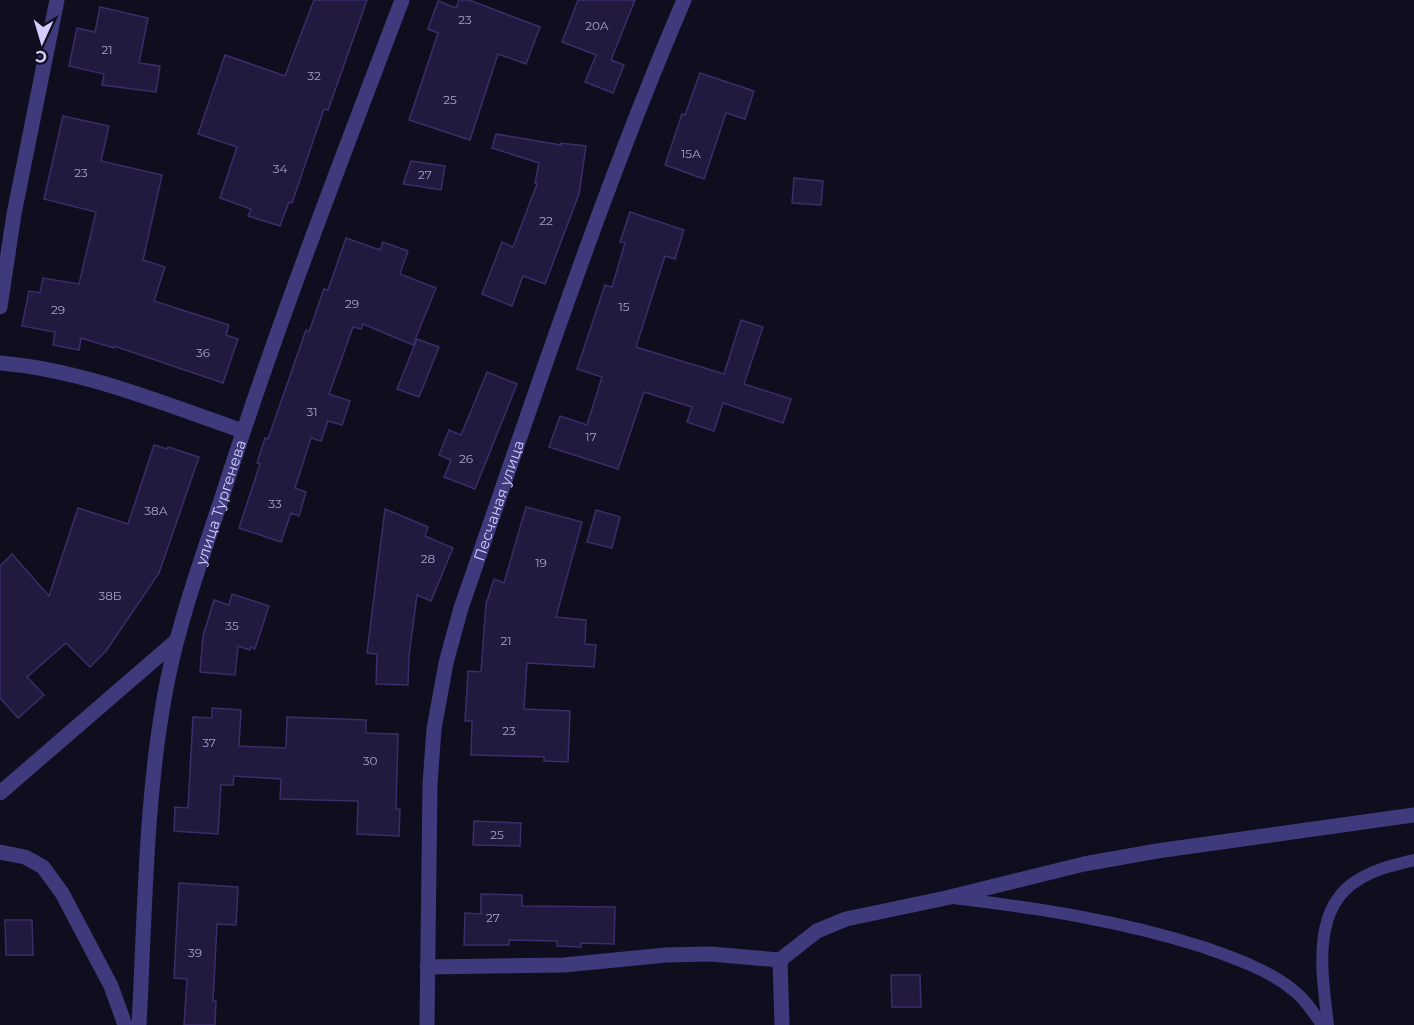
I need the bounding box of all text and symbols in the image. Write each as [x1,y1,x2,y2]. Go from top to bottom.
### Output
north arrow [12,12,72,72]
house number: 23 [458,12,472,27]
house number: 20А [585,18,609,33]
house number: 21 [101,42,113,57]
text: С [34,47,47,66]
house number: 32 [307,68,321,83]
house number: 25 [443,92,457,107]
house number: 15А [681,146,701,161]
house number: 34 [273,161,287,176]
house number: 23 [74,165,88,180]
house number: 27 [418,167,432,182]
house number: 22 [539,213,553,228]
house number: 29 [345,296,359,311]
house number: 15 [618,299,630,314]
house number: 29 [51,302,65,317]
house number: 36 [196,345,210,360]
house number: 31 [306,404,318,419]
house number: 17 [585,429,597,444]
street label: улица Тургенева [190,437,250,568]
street label: Песчаная улица [469,438,528,563]
house number: 26 [459,451,473,466]
house number: 33 [268,496,282,511]
house number: 38А [144,503,168,518]
house number: 28 [421,551,436,566]
house number: 19 [535,555,547,570]
house number: 38Б [98,588,122,603]
house number: 35 [225,618,239,633]
house number: 21 [500,633,512,648]
house number: 23 [502,723,516,738]
house number: 37 [202,735,216,750]
house number: 30 [363,753,377,768]
house number: 25 [490,827,504,842]
house number: 27 [486,910,500,925]
house number: 39 [188,945,202,960]

